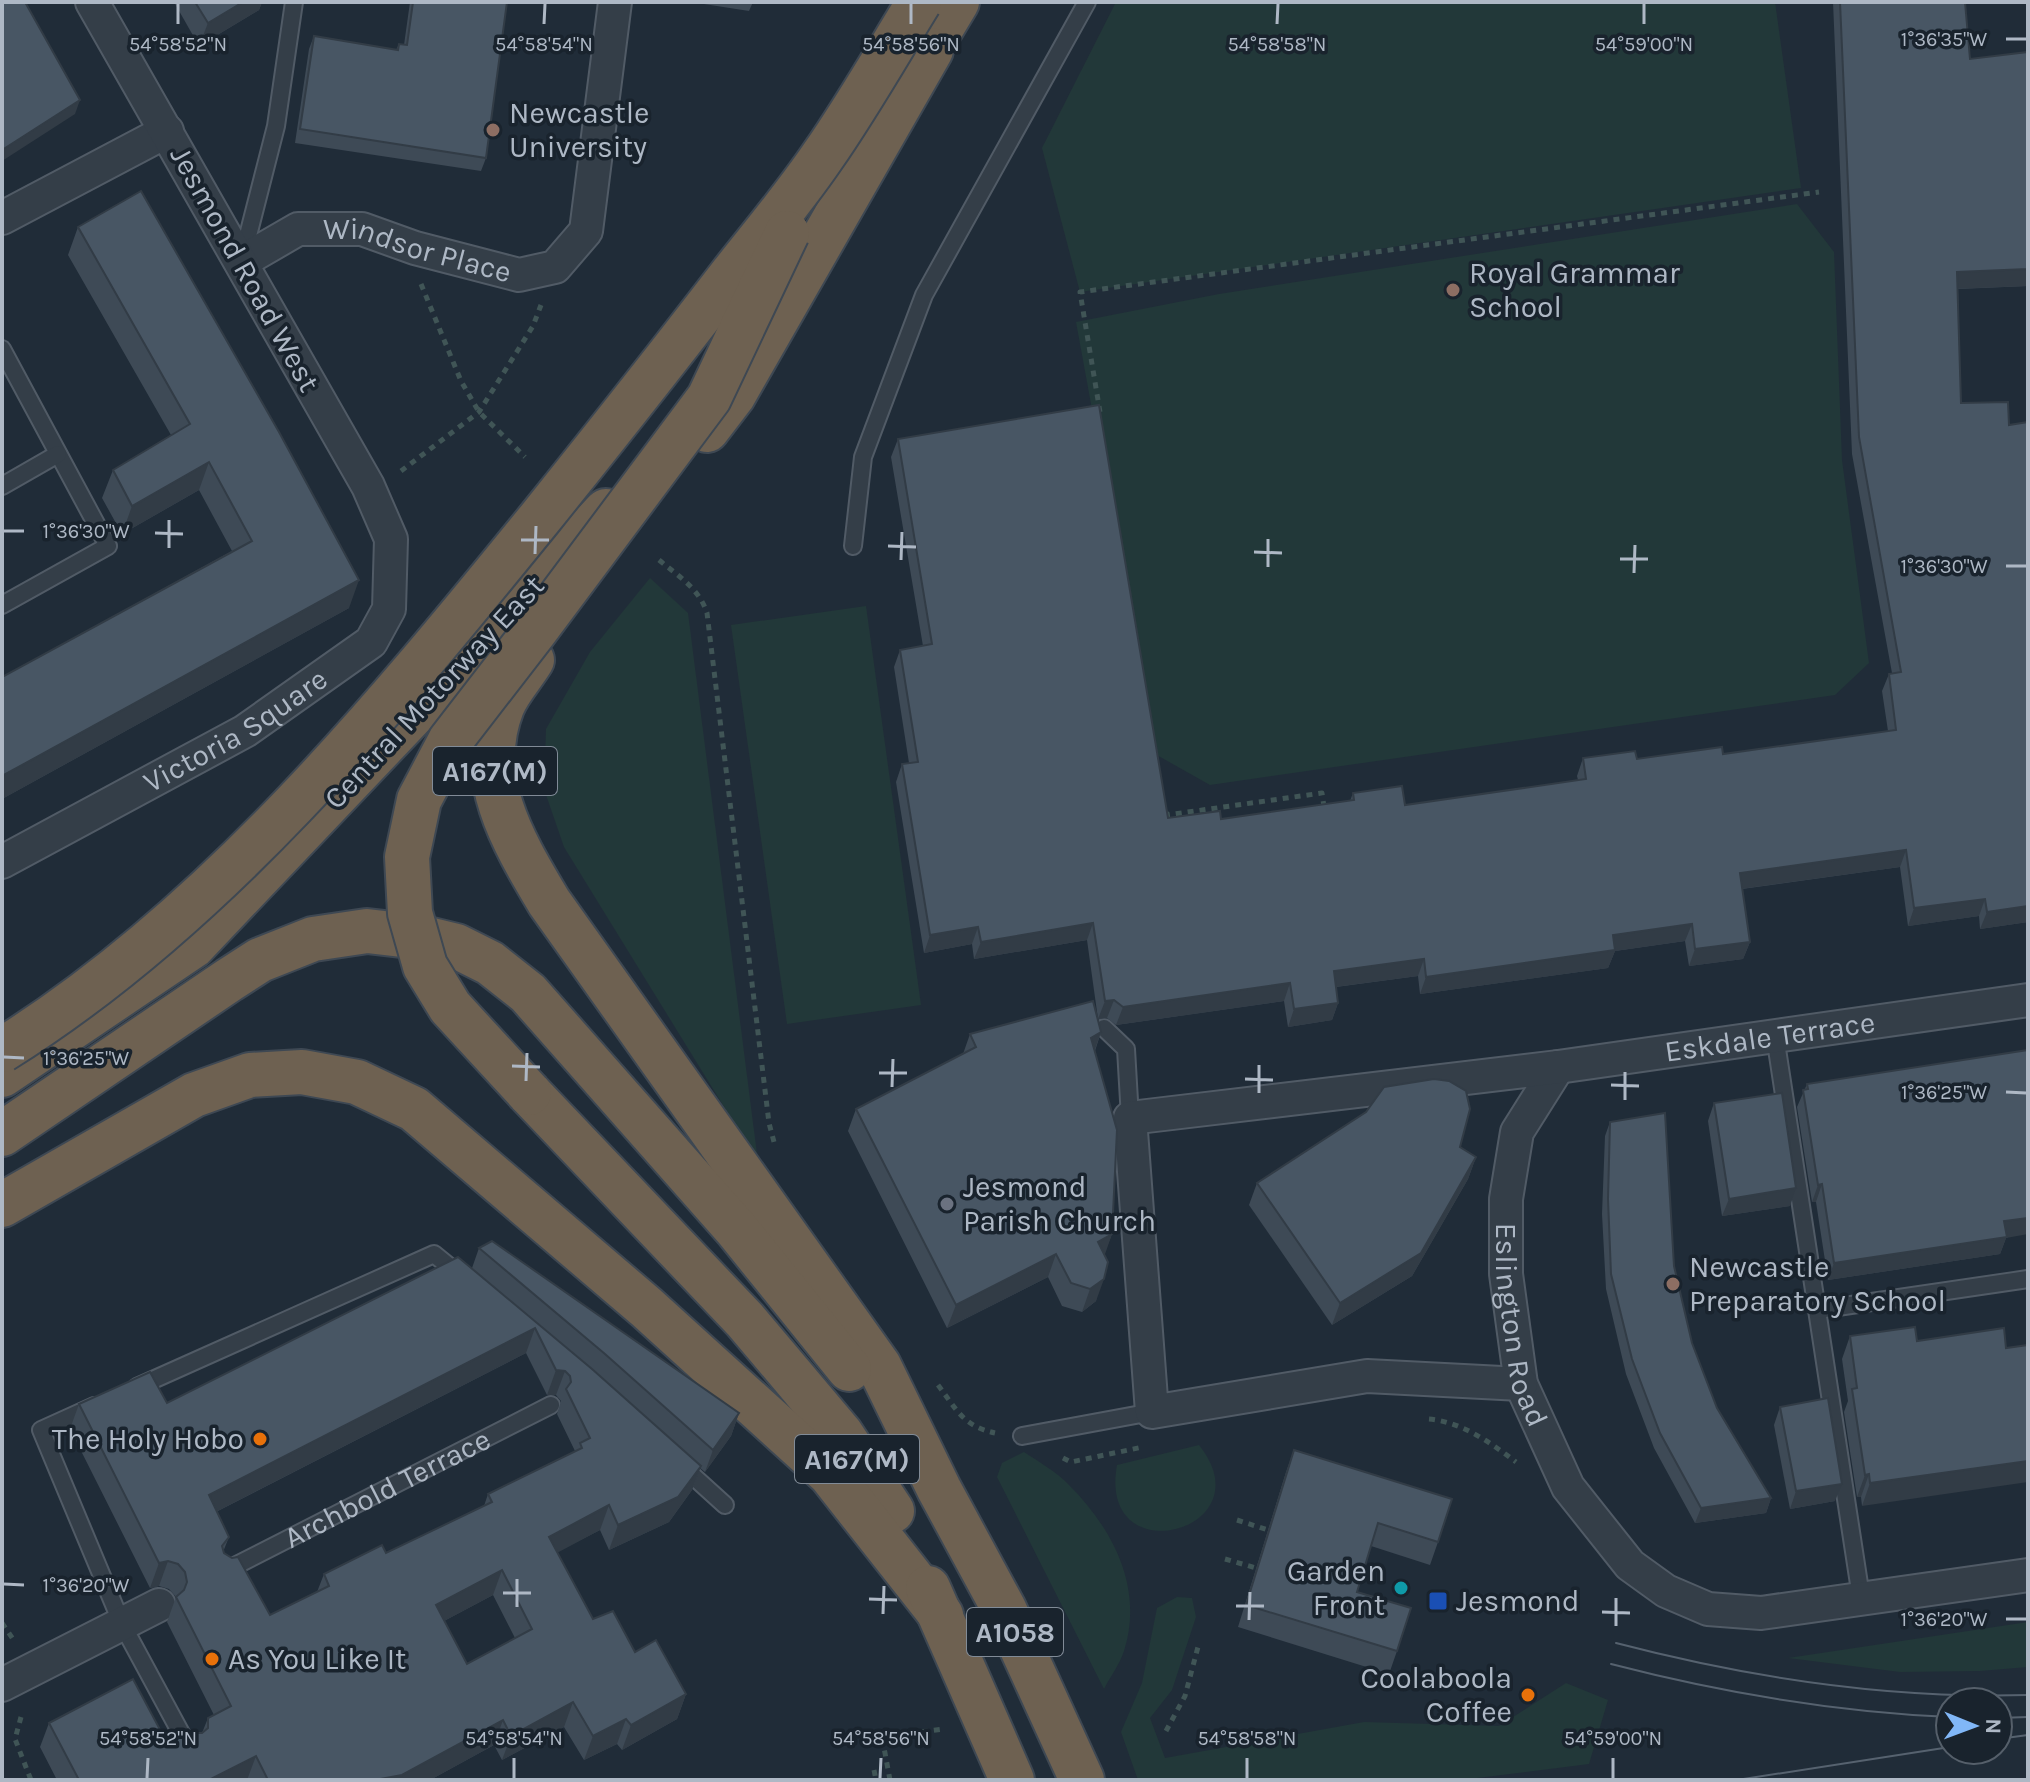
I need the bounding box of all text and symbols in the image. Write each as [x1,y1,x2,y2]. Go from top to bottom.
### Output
text: 1°36'35"W [1901,28,1987,51]
text: 54°58'52"N [129,33,227,56]
text: 54°58'54"N [495,33,593,56]
text: 54°58'56"N [862,33,960,56]
text: 54°58'58"N [1228,33,1326,56]
text: 54°59'00"N [1595,33,1693,56]
place label: Newcastle University [509,95,650,165]
marker: Newcastle University [484,121,502,139]
street label: Jesmond Road West [163,140,327,398]
street label: Windsor Place [323,211,515,290]
place label: Royal Grammar School [1469,255,1680,325]
marker: Royal Grammar School [1444,281,1462,299]
text: 1°36'30"W [42,520,130,543]
text: 1°36'30"W [1900,555,1988,578]
street label: Central Motorway East [316,568,552,816]
street label: Victoria Square [137,661,334,800]
road number: A167(M) [433,747,557,795]
street label: Eskdale Terrace [1662,1004,1877,1070]
text: 1°36'25"W [43,1047,129,1070]
text: 1°36'25"W [1901,1081,1987,1104]
place label: Jesmond Parish Church [963,1169,1156,1239]
marker: Jesmond Parish Church [938,1195,956,1213]
street label: Eslington Road [1488,1223,1556,1432]
place label: Newcastle Preparatory School [1689,1249,1946,1319]
marker: Newcastle Preparatory School [1664,1275,1682,1293]
place label: The Holy Hobo [52,1421,244,1457]
street label: Archbold Terrace [278,1421,496,1556]
marker: The Holy Hobo [251,1430,269,1448]
road number: A167(M) [795,1435,919,1483]
place label: Garden Front [1287,1553,1385,1623]
text: 1°36'20"W [43,1574,130,1597]
marker: Garden Front [1392,1579,1410,1597]
place label: Jesmond [1456,1583,1580,1619]
marker: Jesmond [1427,1590,1449,1612]
road number: A1058 [967,1608,1063,1656]
text: 1°36'20"W [1901,1608,1988,1631]
place label: As You Like It [228,1641,406,1677]
marker: As You Like It [203,1650,221,1668]
place label: Coolaboola Coffee [1360,1660,1512,1730]
marker: Coolaboola Coffee [1519,1686,1537,1704]
north arrow [1934,1686,2014,1766]
text: N [1980,1718,2006,1734]
text: 54°58'52"N [99,1727,197,1750]
text: 54°58'54"N [465,1727,563,1750]
text: 54°58'56"N [832,1727,930,1750]
text: 54°58'58"N [1198,1727,1296,1750]
text: 54°59'00"N [1564,1727,1662,1750]

